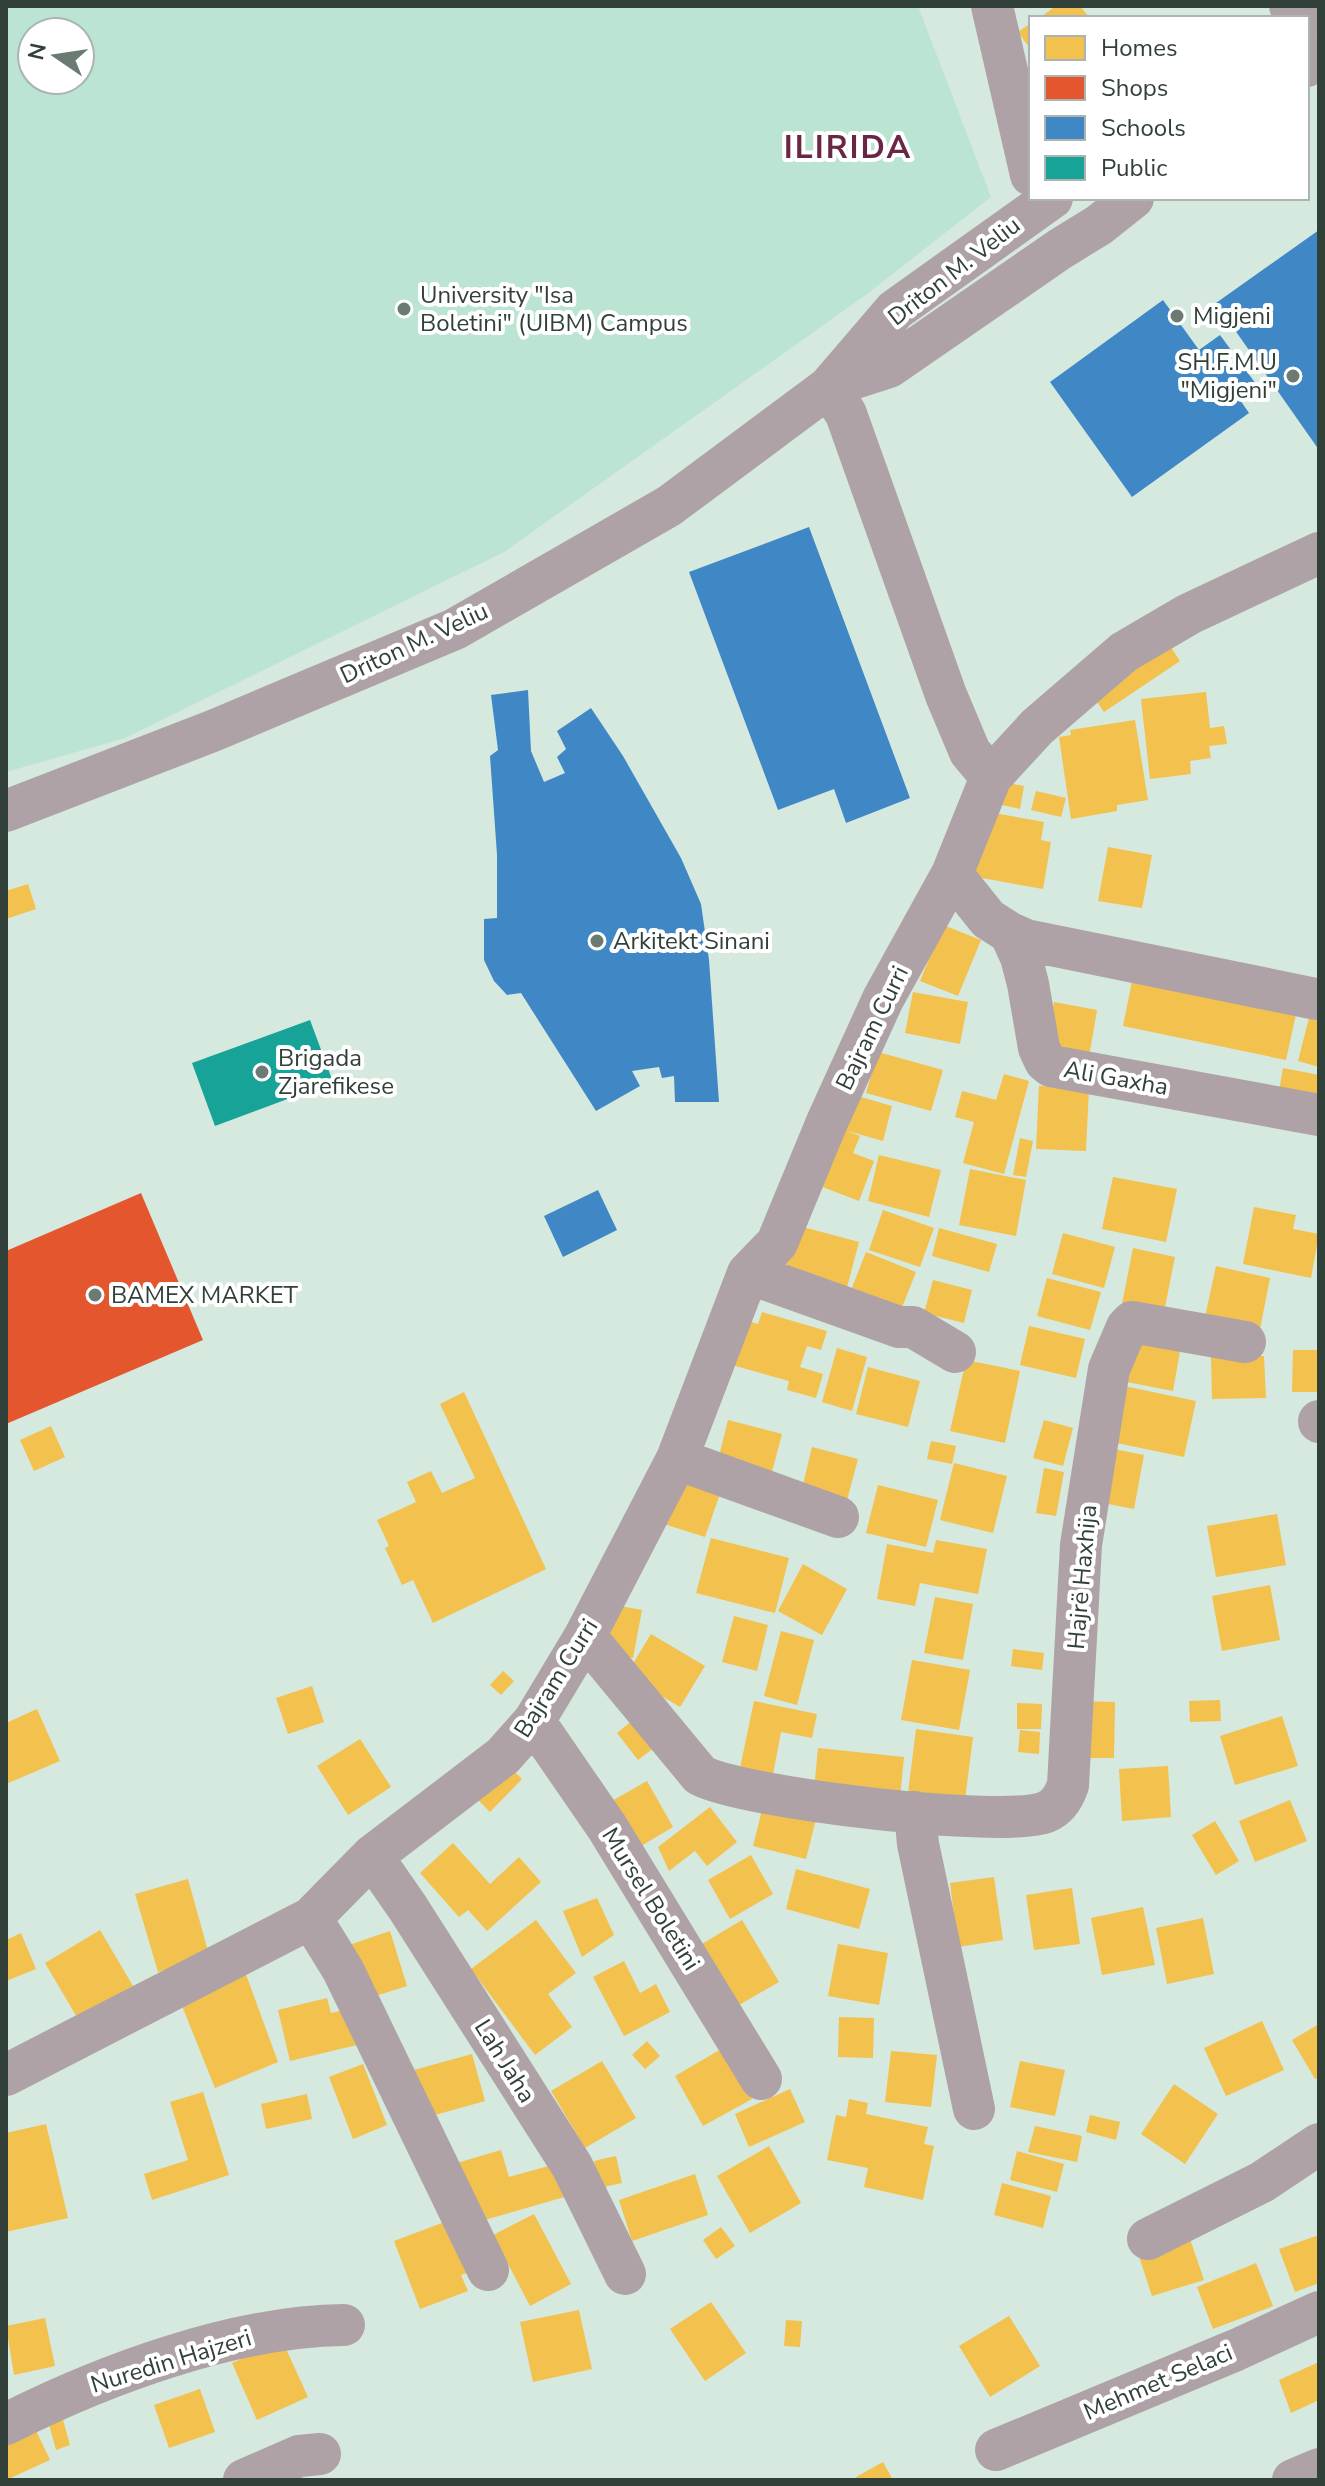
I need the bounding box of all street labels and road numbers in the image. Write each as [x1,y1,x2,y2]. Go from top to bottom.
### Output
street label: Driton M. Veliu [881,209,1027,333]
street label: Driton M. Veliu [335,595,493,691]
street label: Bajram Curri [828,960,916,1096]
street label: Ali Gaxha [1061,1053,1171,1103]
street label: Hajrë Haxhija [1060,1503,1104,1651]
street label: Bajram Curri [507,1612,605,1744]
street label: Mursel Boletini [594,1822,708,1976]
street label: Lah Jaha [467,2013,543,2109]
street label: Nuredin Hajzeri [87,2321,255,2401]
street label: Mehmet Selaci [1079,2336,1237,2428]

